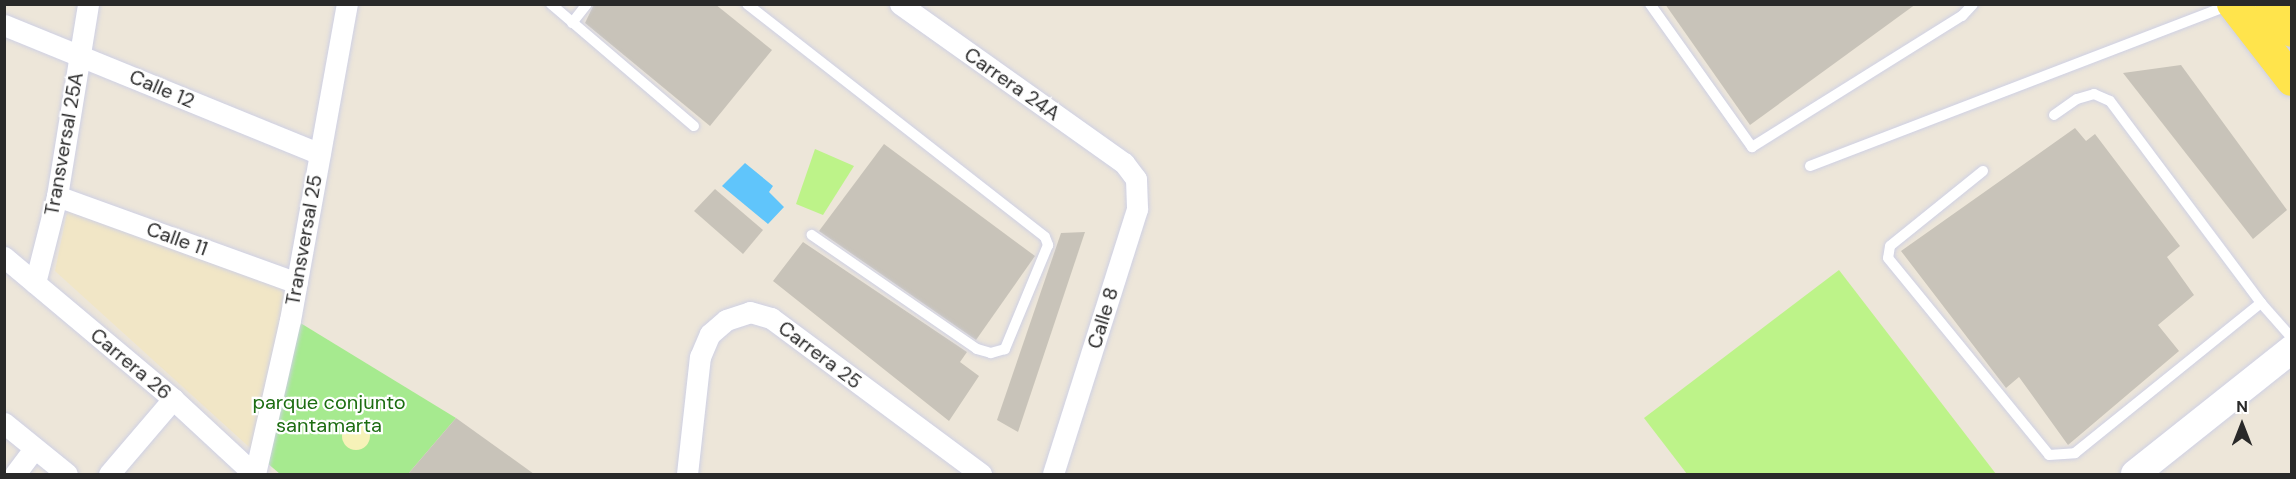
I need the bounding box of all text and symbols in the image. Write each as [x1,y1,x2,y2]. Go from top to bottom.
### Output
street label: Carrera 24A [960,42,1064,126]
street label: Calle 12 [126,65,198,113]
street label: Transversal 25A [40,71,88,217]
street label: Transversal 25 [281,173,327,307]
street label: Calle 11 [143,217,211,261]
street label: Calle 8 [1082,284,1124,352]
street label: Carrera 25 [774,316,866,394]
street label: Carrera 26 [85,323,177,405]
park label: parque conjunto santamarta [252,390,406,437]
north arrow [2212,395,2272,455]
text: N [2236,396,2248,417]

